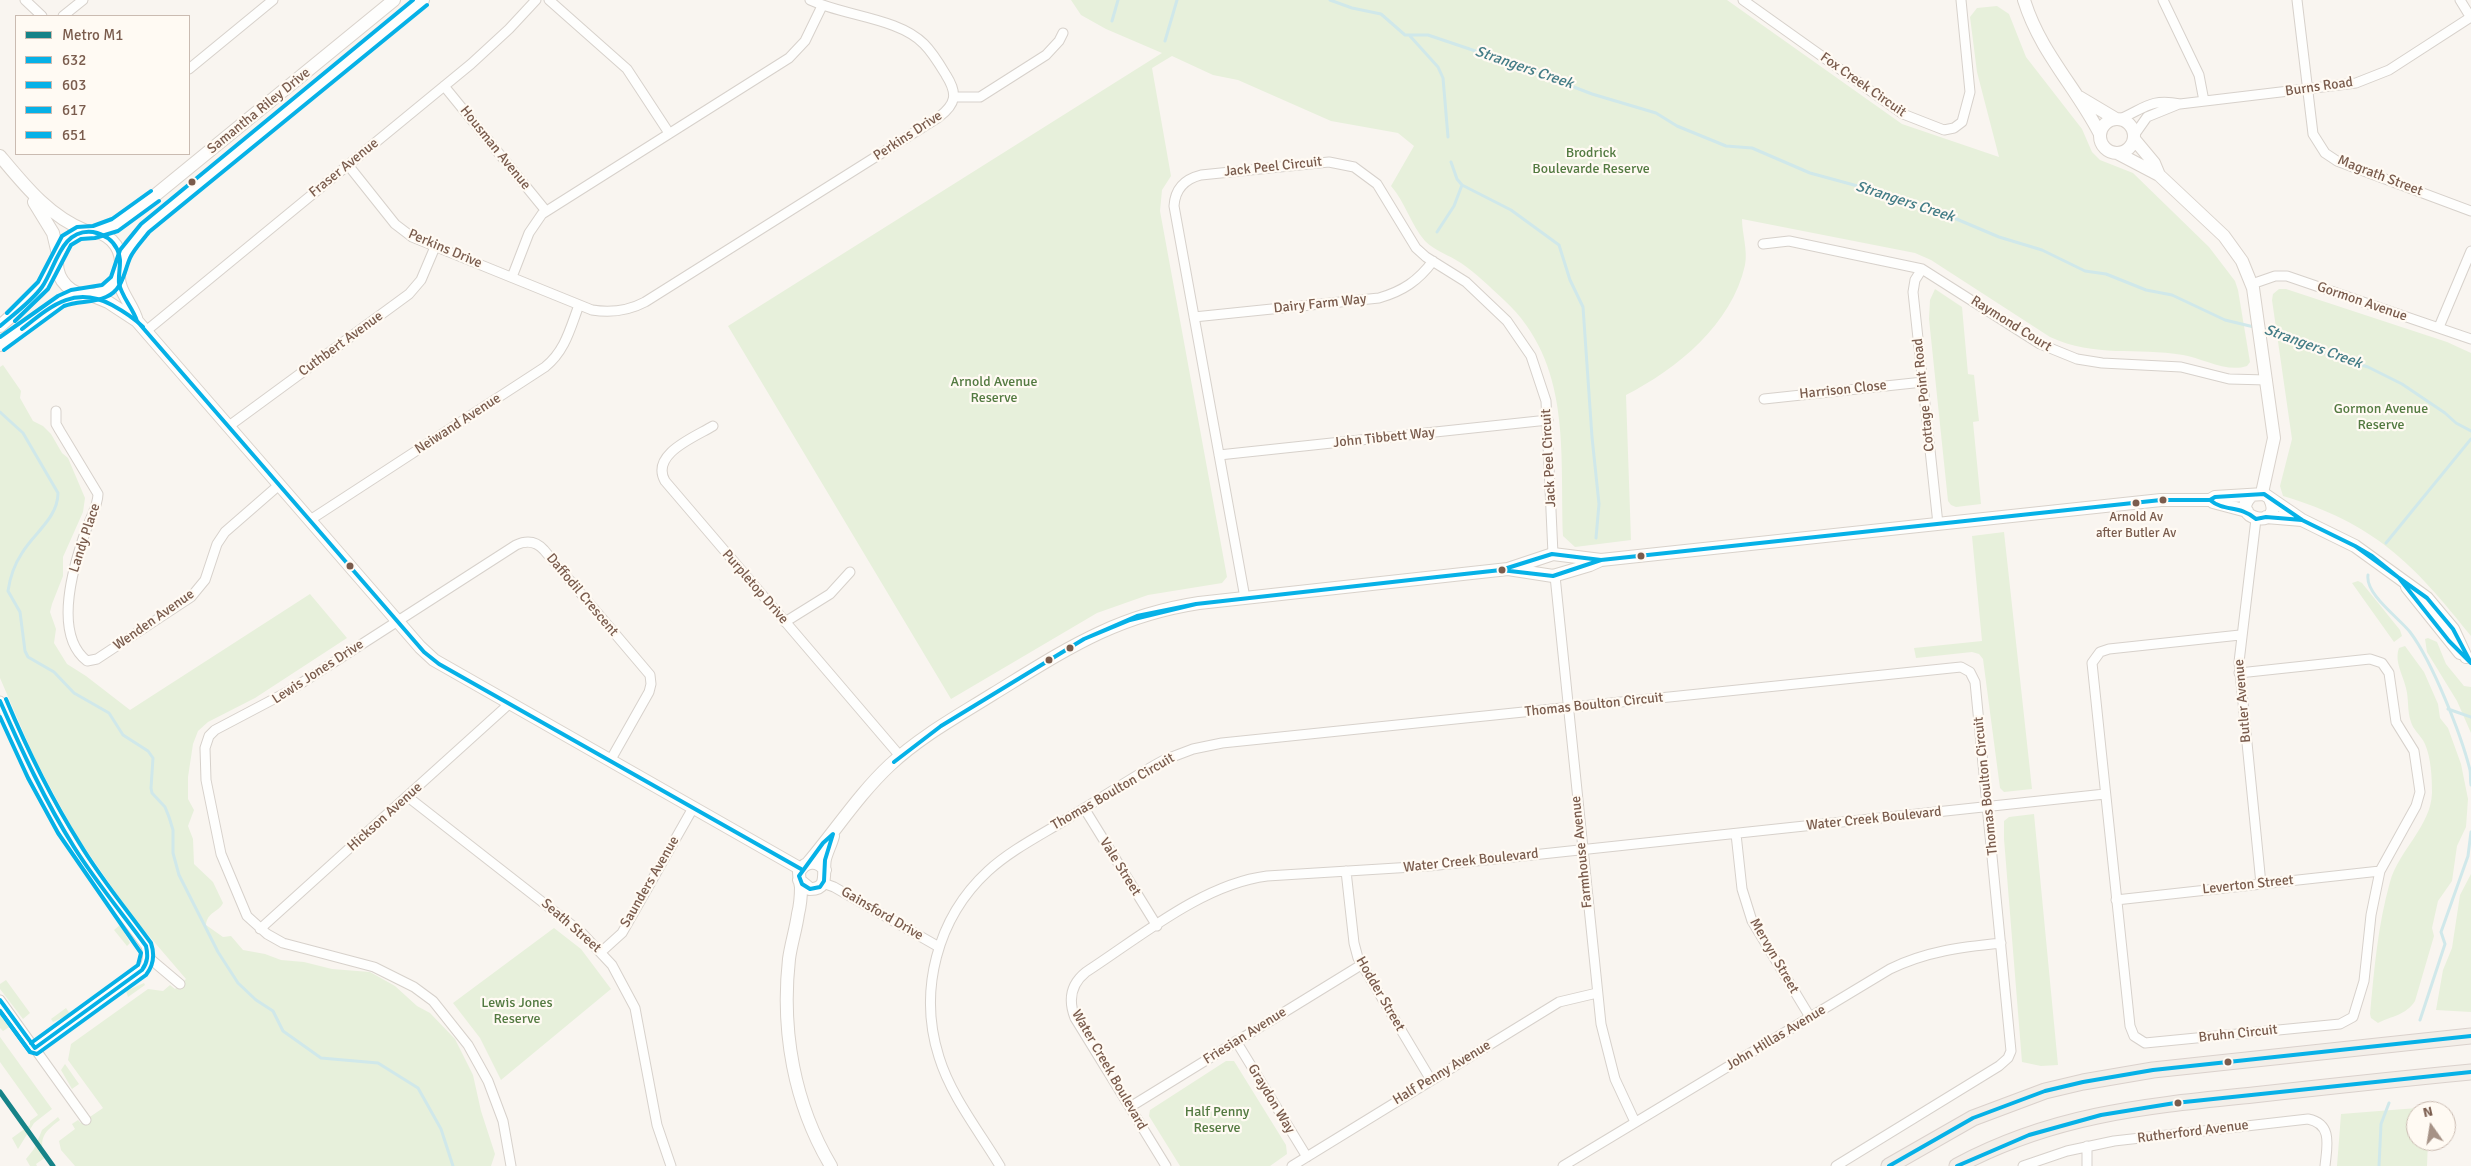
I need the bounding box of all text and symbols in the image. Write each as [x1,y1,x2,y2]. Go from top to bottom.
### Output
legend [15,15,190,155]
text: Metro M1 [62,26,123,44]
water label: Strangers Creek [1473,43,1575,93]
street label: Fox Creek Circuit [1817,49,1909,121]
text: 632 [62,51,86,69]
street label: Samantha Riley Drive [204,64,314,158]
street label: Burns Road [2284,74,2354,100]
text: 603 [62,76,86,94]
text: 617 [62,101,86,119]
street label: Housman Avenue [456,103,534,193]
street label: Perkins Drive [870,108,946,164]
text: 651 [62,126,86,144]
street label: Fraser Avenue [306,135,382,201]
park label: Brodrick Boulevarde Reserve [1532,145,1650,178]
street label: Magrath Street [2335,152,2425,200]
street label: Jack Peel Circuit [1223,154,1323,180]
unlabelled marker [187,177,197,187]
water label: Strangers Creek [1854,178,1956,226]
street label: Perkins Drive [406,226,484,272]
street label: Gormon Avenue [2315,279,2409,325]
street label: Dairy Farm Way [1273,291,1367,317]
street label: Raymond Court [1968,293,2054,355]
street label: Cuthbert Avenue [296,308,386,380]
water label: Strangers Creek [2262,321,2364,373]
street label: Cottage Point Road [1910,337,1938,453]
park label: Arnold Avenue Reserve [951,374,1037,407]
street label: Harrison Close [1798,377,1888,403]
street label: Neiwand Avenue [412,390,504,458]
park label: Gormon Avenue Reserve [2334,401,2428,434]
street label: Jack Peel Circuit [1538,408,1560,508]
street label: John Tibbett Way [1332,424,1436,452]
unlabelled marker [2158,495,2168,505]
marker: Arnold Av after Butler Av [2131,498,2141,508]
street label: Landy Place [66,501,104,575]
place label: Arnold Av after Butler Av [2096,510,2176,541]
street label: Purpletop Drive [718,546,792,628]
street label: Daffodil Crescent [542,550,622,640]
unlabelled marker [1636,551,1646,561]
unlabelled marker [345,561,355,571]
unlabelled marker [1497,565,1507,575]
street label: Wenden Avenue [110,586,198,654]
street label: Lewis Jones Drive [269,636,367,708]
unlabelled marker [1065,643,1075,653]
unlabelled marker [1044,655,1054,665]
street label: Butler Avenue [2231,658,2255,744]
street label: Thomas Boulton Circuit [1524,689,1664,721]
street label: Thomas Boulton Circuit [1970,716,2002,856]
street label: Thomas Boulton Circuit [1048,750,1178,834]
street label: Hickson Avenue [344,779,426,855]
street label: Farmhouse Avenue [1568,795,1596,909]
street label: Water Creek Boulevard [1806,804,1942,834]
street label: Saunders Avenue [617,833,683,931]
street label: Vale Street [1096,835,1144,899]
street label: Water Creek Boulevard [1403,846,1539,876]
street label: Leverton Street [2202,872,2294,898]
street label: Gainsford Drive [838,884,926,944]
street label: Seath Street [538,895,604,957]
street label: Mervyn Street [1746,915,1802,997]
street label: Hodder Street [1352,954,1408,1034]
park label: Lewis Jones Reserve [481,995,553,1028]
street label: John Hillas Avenue [1723,1002,1829,1074]
street label: Friesian Avenue [1200,1004,1290,1068]
street label: Water Creek Boulevard [1068,1007,1150,1133]
street label: Bruhn Circuit [2198,1021,2278,1047]
street label: Half Penny Avenue [1390,1037,1494,1109]
unlabelled marker [2223,1057,2233,1067]
street label: Graydon Way [1244,1061,1298,1137]
unlabelled marker [2173,1098,2183,1108]
north arrow [2406,1101,2456,1151]
text: N [2421,1102,2434,1121]
park label: Half Penny Reserve [1185,1104,1249,1136]
street label: Rutherford Avenue [2136,1117,2250,1147]

